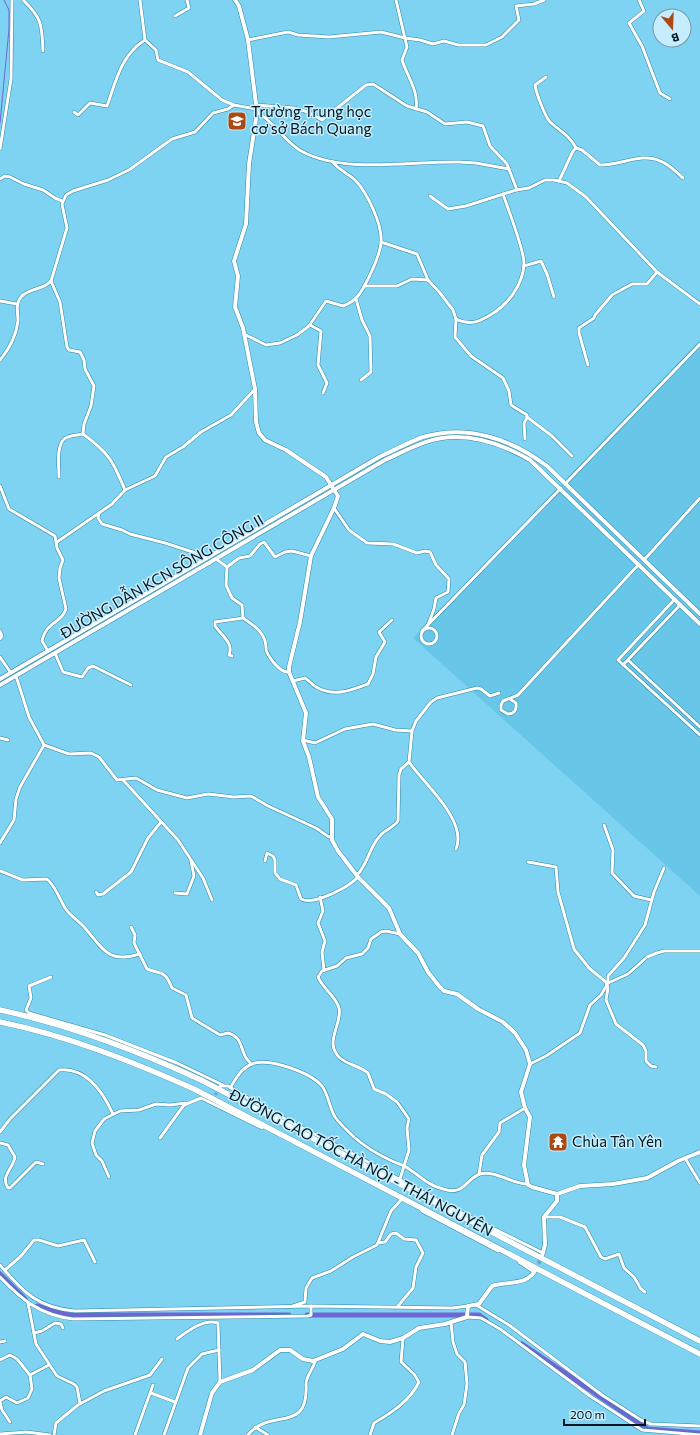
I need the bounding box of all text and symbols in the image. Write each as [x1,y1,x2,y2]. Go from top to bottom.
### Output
north arrow [652,8,692,48]
text: B [670,31,681,45]
place label: Trường Trung học cơ sở Bách Quang [251,102,372,137]
school or university icon: Trường Trung học cơ sở Bách Quang [226,110,248,132]
street label: ĐƯỜNG DẪN KCN SÔNG CÔNG II [54,508,266,642]
street label: ĐƯỜNG CAO TỐC HÀ NỘI - THÁI NGUYÊN [226,1082,498,1240]
temple icon: Chùa Tân Yên [547,1131,569,1153]
place label: Chùa Tân Yên [572,1132,662,1150]
scale bar [564,1401,645,1427]
text: 200 m [570,1407,605,1421]

